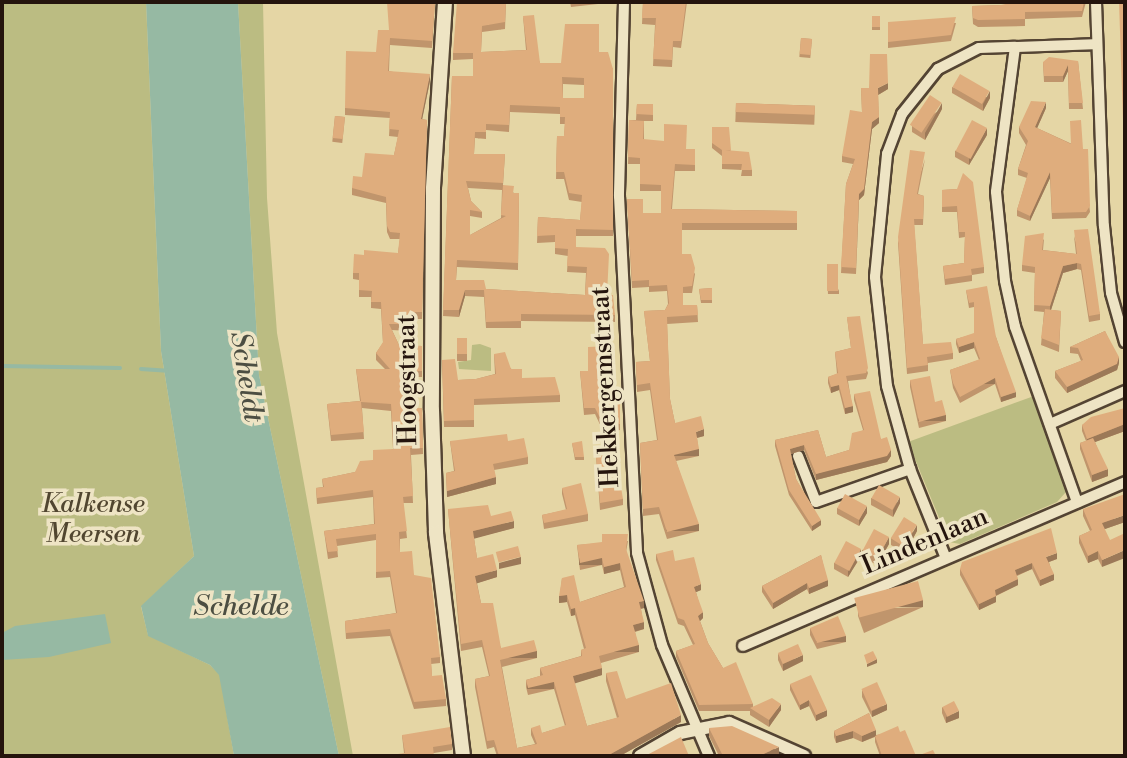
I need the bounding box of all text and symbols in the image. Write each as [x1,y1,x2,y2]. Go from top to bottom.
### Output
street label: Hekkergemstraat [585,286,627,488]
street label: Hoogstraat [391,314,425,446]
water label: Scheldt [222,329,270,425]
park label: Kalkense Meersen [41,489,145,550]
street label: Lindenlaan [857,501,993,583]
water label: Schelde [193,590,289,624]

